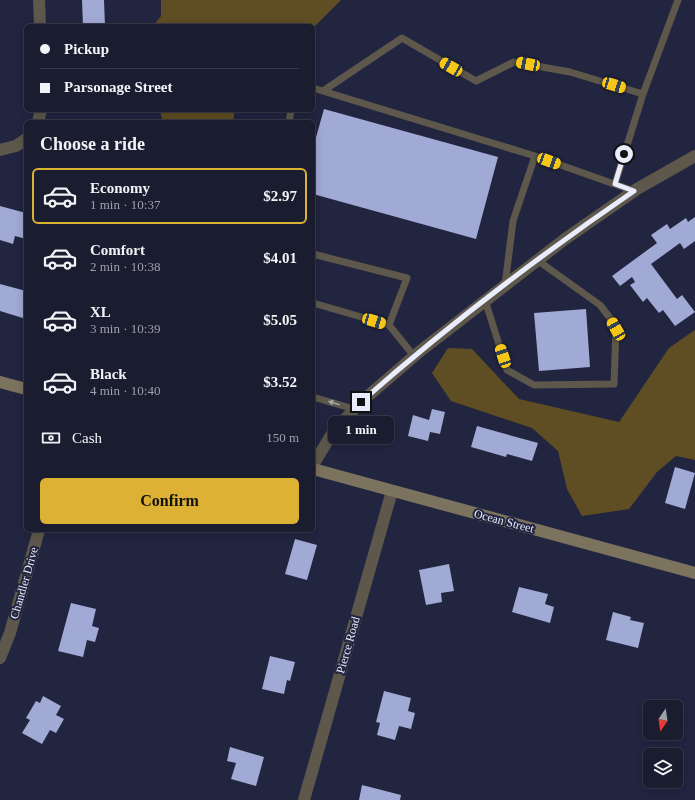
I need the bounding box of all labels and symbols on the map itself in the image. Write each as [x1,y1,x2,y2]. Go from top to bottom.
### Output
car [438,56,464,78]
car [515,56,541,72]
car [601,76,627,94]
route start [615,145,633,163]
car [536,151,562,171]
car [361,312,387,330]
car [605,316,627,342]
car [494,343,512,369]
route end [352,393,370,411]
one-way arrow [327,400,339,406]
callout: 1 min [328,416,394,444]
street label: Ocean Street [472,506,536,536]
street label: Chandler Drive [7,545,41,621]
street label: Pierce Road [333,615,363,675]
north arrow [643,700,683,740]

